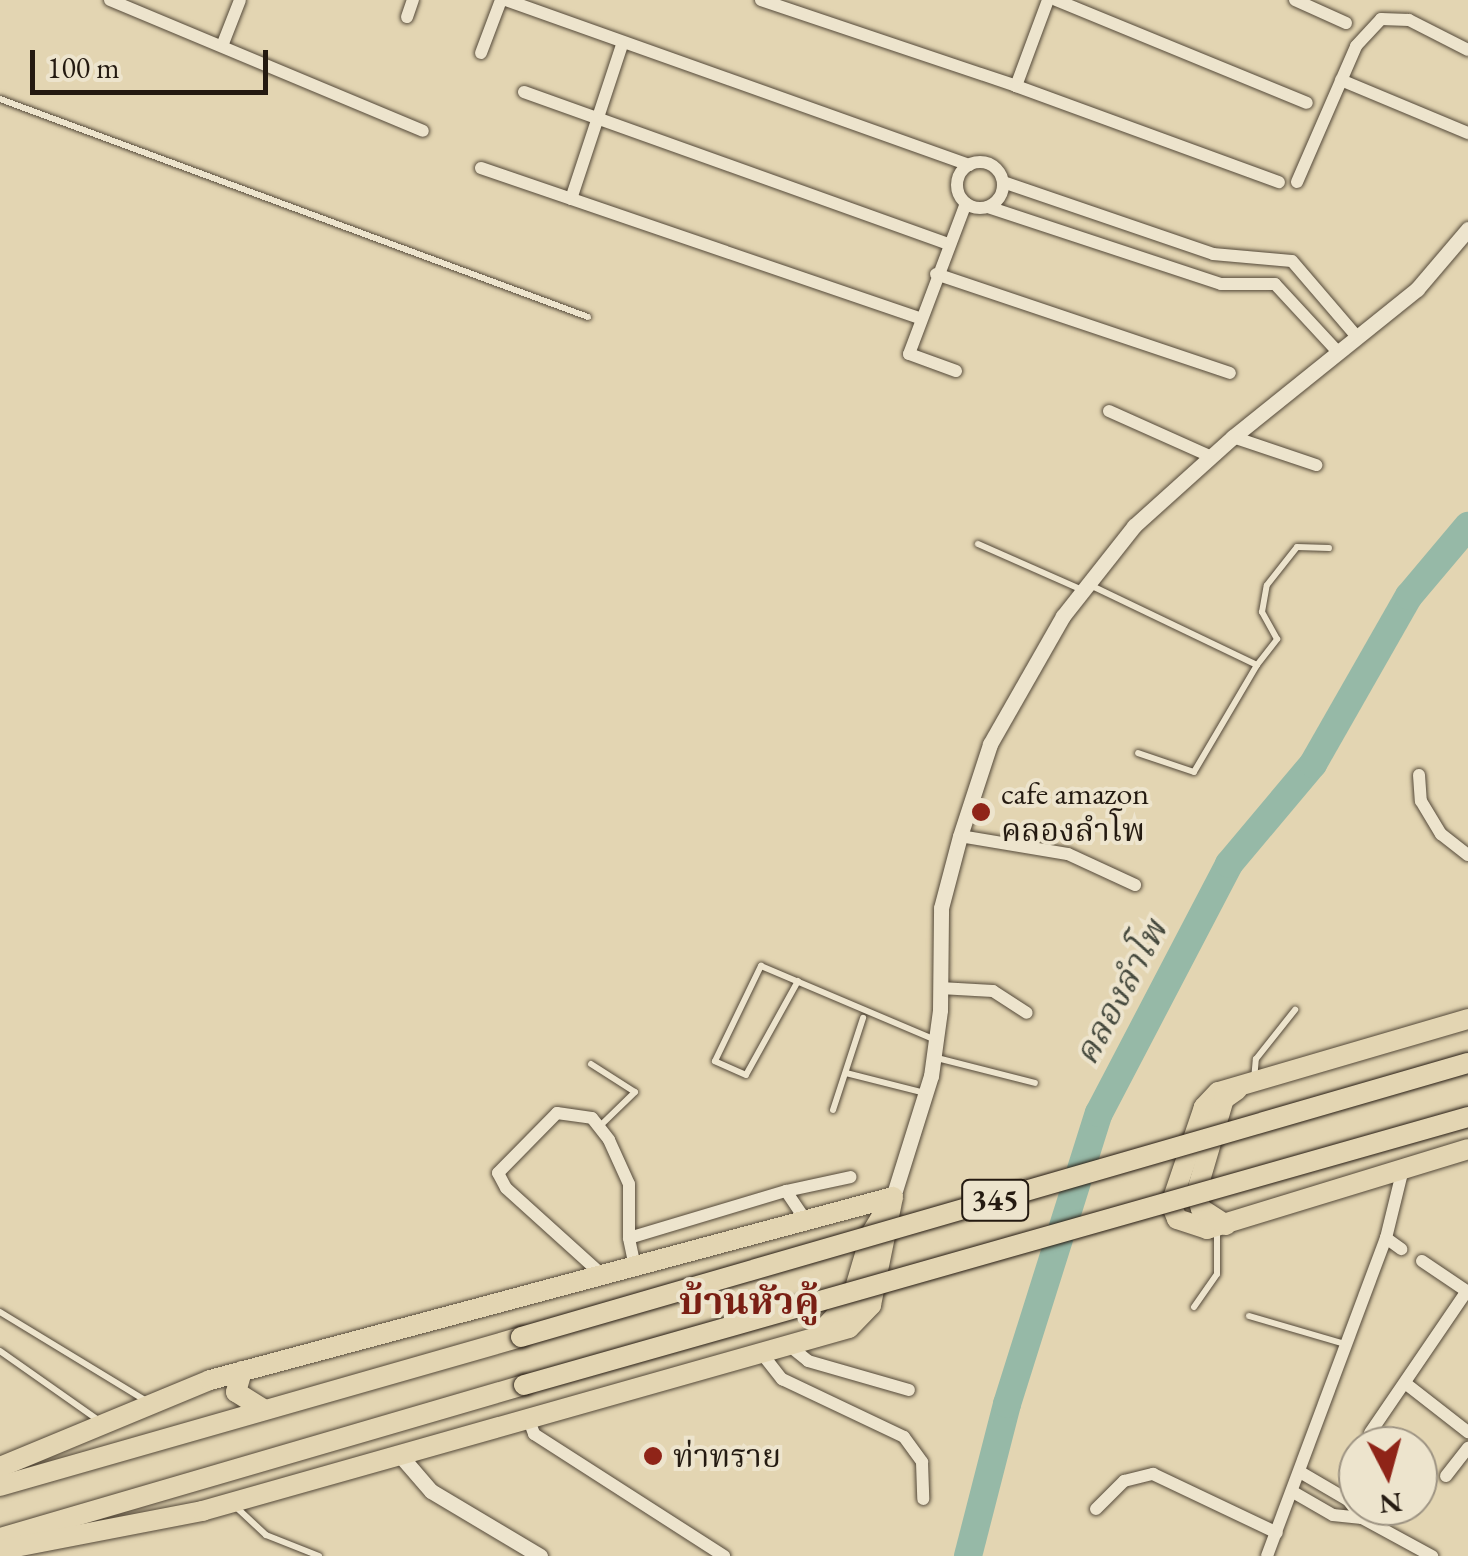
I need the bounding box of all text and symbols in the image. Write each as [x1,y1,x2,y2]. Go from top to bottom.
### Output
scale bar [35,30,272,92]
text: 100 m [47,48,120,87]
place label: cafe amazon คลองลำโพ [1001,775,1149,850]
marker: cafe amazon คลองลำโพ [970,801,992,823]
water label: คลองลำโพ [1064,913,1176,1071]
road number: 345 [960,1175,1030,1225]
district label: บ้านหัวคู้ [679,1278,819,1324]
north arrow [1338,1426,1438,1526]
place label: ท่าทราย [673,1437,781,1475]
marker: ท่าทราย [642,1445,664,1467]
text: N [1378,1485,1404,1523]

